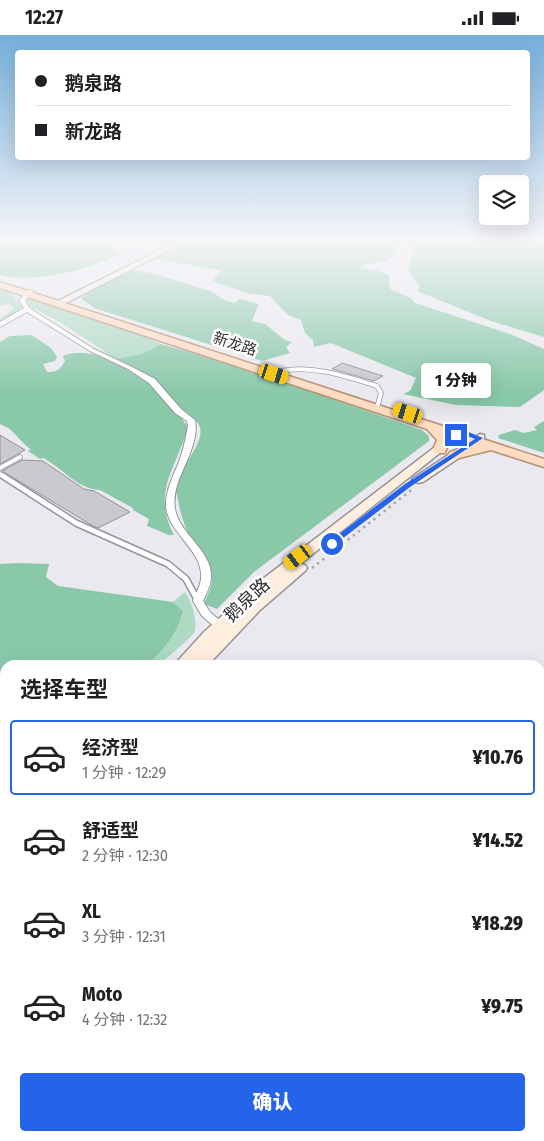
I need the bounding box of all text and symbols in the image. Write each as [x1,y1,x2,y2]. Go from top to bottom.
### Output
text: 12:27 [25,6,63,29]
text: 鹅泉路 [65,72,122,95]
text: 新龙路 [65,120,122,143]
map controls [479,175,529,225]
button: layers [479,175,529,225]
street label: 新龙路 [211,328,259,360]
car [257,362,290,386]
callout: 1 分钟 [421,363,491,397]
text: 1 分钟 [435,371,477,390]
car [391,401,424,425]
route end [445,424,467,446]
route start [321,533,343,555]
car [281,542,314,572]
street label: 鹅泉路 [220,574,274,626]
text: 选择车型 [20,676,108,703]
icon: car [22,735,67,780]
text: 经济型 [82,736,139,759]
text: ¥10.76 [472,746,523,769]
text: 1 分钟 · 12:29 [82,763,166,782]
icon: car [22,818,67,863]
text: 舒适型 [82,819,139,842]
text: ¥14.52 [473,829,523,852]
text: 2 分钟 · 12:30 [82,846,168,865]
text: XL [82,900,101,923]
icon: car [22,901,67,946]
text: ¥18.29 [472,912,523,935]
text: 3 分钟 · 12:31 [82,927,166,946]
text: Moto [82,983,122,1006]
icon: car [22,984,67,1029]
text: ¥9.75 [481,995,523,1018]
text: 4 分钟 · 12:32 [82,1010,167,1029]
button: 确认 [20,1073,525,1131]

